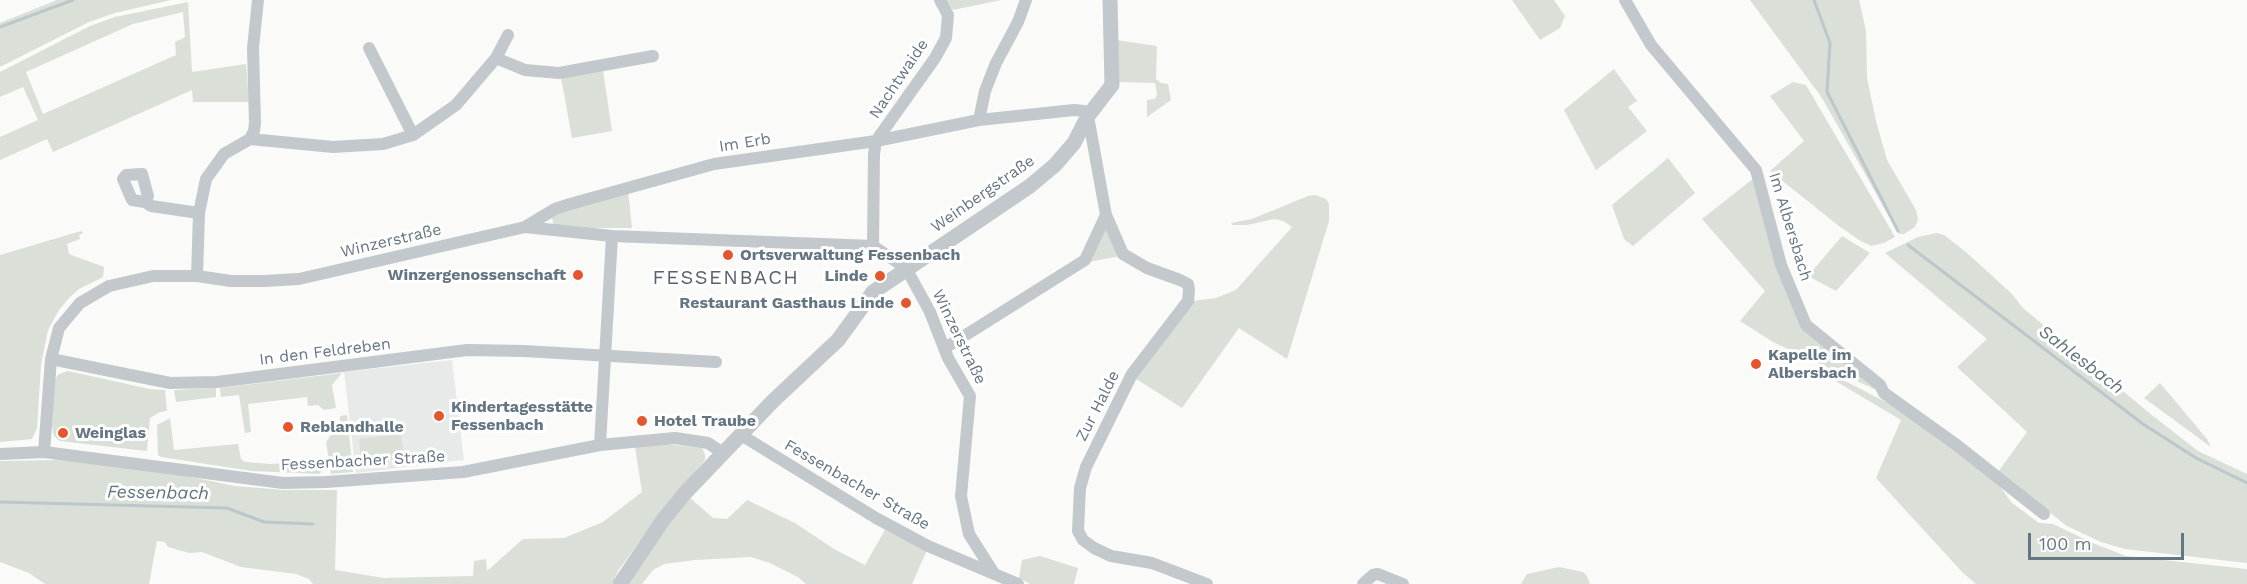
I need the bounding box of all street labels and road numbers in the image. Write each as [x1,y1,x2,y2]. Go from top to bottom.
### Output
street label: Nachtwaide [865,36,933,122]
street label: Im Erb [718,129,772,157]
street label: Weinbergstraße [928,151,1038,237]
street label: Im Albersbach [1764,170,1816,284]
street label: Winzerstraße [339,220,443,262]
street label: Winzerstraße [928,287,990,387]
street label: In den Feldreben [258,334,392,370]
street label: Zur Halde [1072,368,1124,444]
street label: Fessenbacher Straße [781,436,933,534]
street label: Fessenbacher Straße [280,447,446,475]

